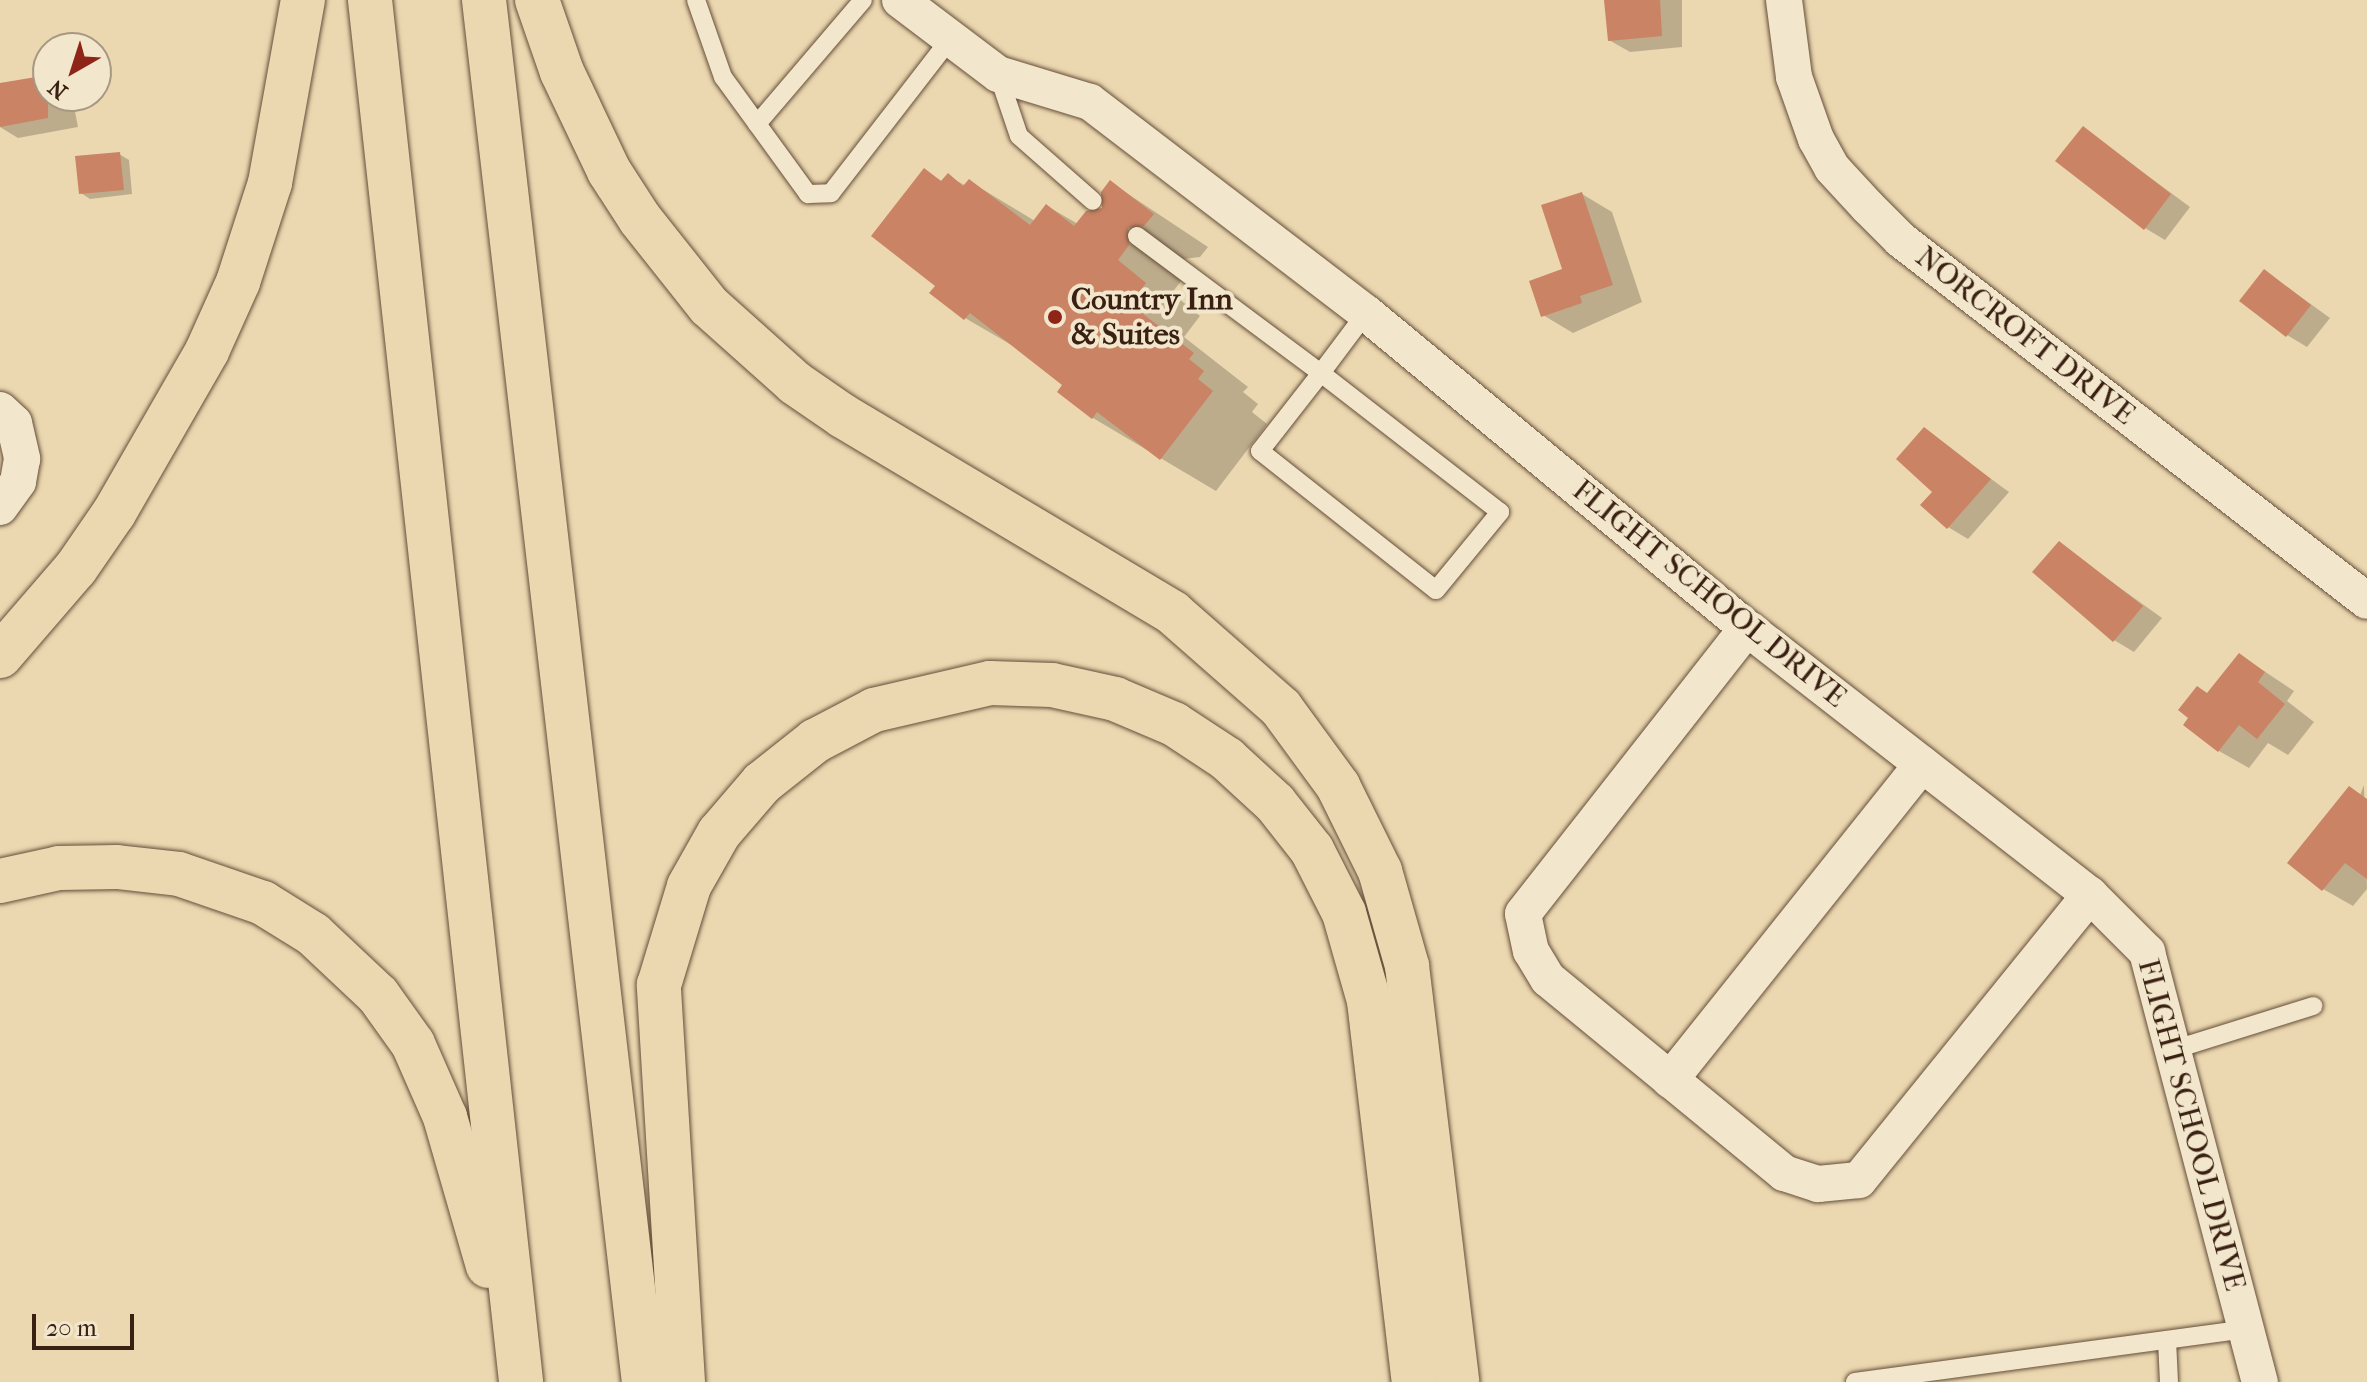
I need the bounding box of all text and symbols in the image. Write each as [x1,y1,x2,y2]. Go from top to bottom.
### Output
north arrow [32,32,112,112]
text: N [43,74,73,104]
street label: NORCROFT DRIVE [1908,239,2142,433]
place label: Country Inn & Suites [1071,282,1233,352]
marker: Country Inn & Suites [1046,308,1064,326]
street label: FLIGHT SCHOOL DRIVE [1565,472,1853,716]
street label: FLIGHT SCHOOL DRIVE [2129,955,2253,1295]
scale bar [36,1298,138,1348]
text: 20 m [46,1314,97,1342]

